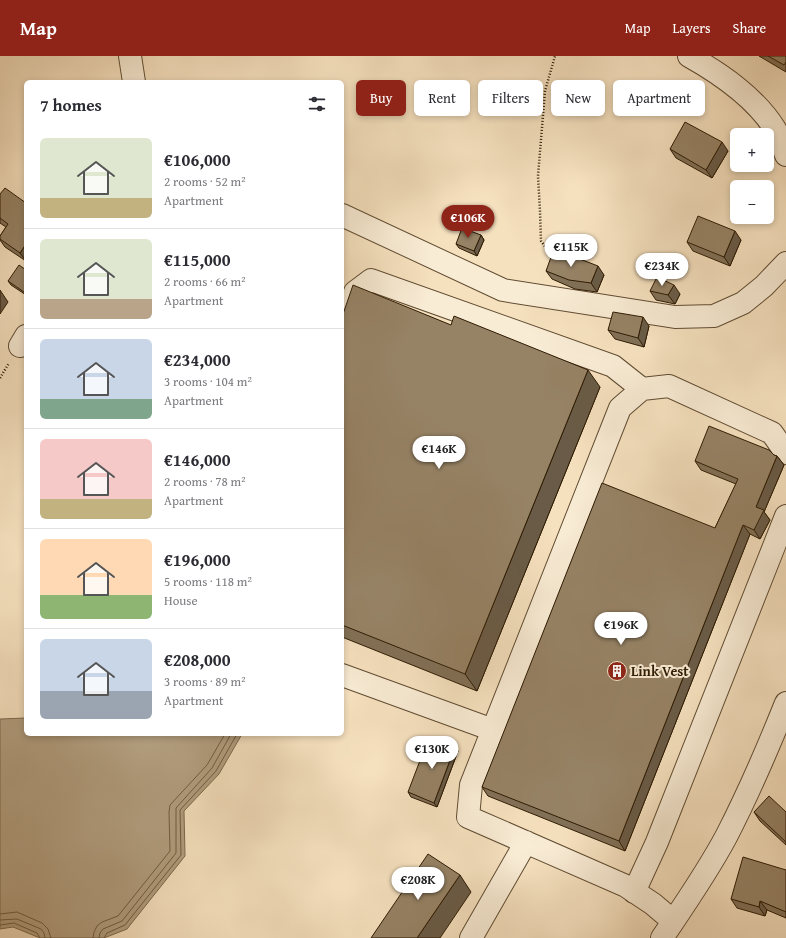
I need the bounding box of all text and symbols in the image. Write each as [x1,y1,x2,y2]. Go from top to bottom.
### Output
text: Map [20,14,57,42]
text: Map [625,18,651,38]
text: Layers [673,18,711,38]
text: Share [733,18,766,38]
chip: Buy [356,80,406,116]
chip: Rent [414,80,470,116]
chip: Filters [478,80,543,116]
chip: New [551,80,605,116]
chip: Apartment [613,80,705,116]
text: 7 homes [40,92,102,117]
icon: filters [306,93,328,115]
map controls [730,128,774,224]
button: + [730,128,774,172]
text: €106,000 [164,147,230,172]
icon: home [72,154,120,202]
text: 2 rooms · 52 m² [164,172,246,191]
button: − [730,180,774,224]
text: Apartment [164,191,224,210]
pin: €106K [440,205,496,239]
text: €106K [450,208,486,227]
pin: €115K [543,234,599,268]
text: €115K [553,237,589,256]
text: €115,000 [164,247,230,272]
pin: €234K [634,253,690,287]
icon: home [72,255,120,303]
text: €234K [644,256,680,275]
text: 2 rooms · 66 m² [164,272,246,291]
text: Apartment [164,291,224,310]
text: €234,000 [164,347,230,372]
icon: home [72,355,120,403]
text: 3 rooms · 104 m² [164,372,252,391]
text: Apartment [164,391,224,410]
pin: €146K [411,436,467,470]
text: €146K [421,439,457,458]
text: €146,000 [164,447,230,472]
icon: home [72,455,120,503]
text: 2 rooms · 78 m² [164,472,246,491]
text: Apartment [164,491,224,510]
text: €196,000 [164,547,230,572]
icon: home [72,555,120,603]
text: 5 rooms · 118 m² [164,572,252,591]
text: House [164,591,198,610]
pin: €196K [593,612,649,646]
text: €196K [603,615,639,634]
text: €208,000 [164,647,230,672]
icon: home [72,655,120,703]
building icon: Link Vest [606,660,628,682]
place label: Link Vest [631,661,689,681]
text: 3 rooms · 89 m² [164,672,246,691]
text: Apartment [164,691,224,710]
pin: €130K [404,736,460,770]
text: €130K [414,739,450,758]
pin: €208K [390,867,446,901]
text: €208K [400,870,436,889]

